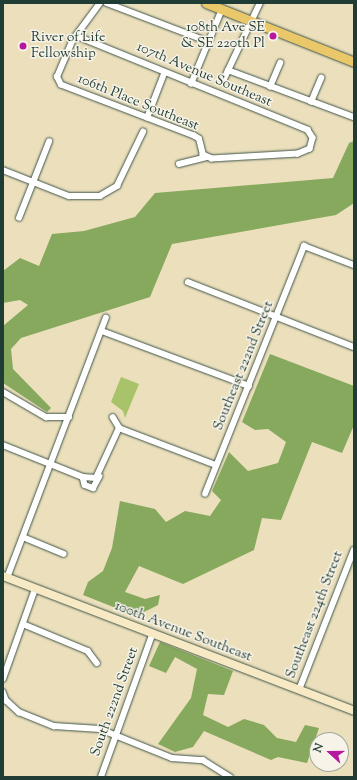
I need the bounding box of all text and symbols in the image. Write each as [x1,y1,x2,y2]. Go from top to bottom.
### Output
place label: 108th Ave SE & SE 220th Pl [181,20,265,52]
place label: River of Life Fellowship [31,30,106,62]
marker: 108th Ave SE & SE 220th Pl [268,31,278,41]
street label: 107th Avenue Southeast [134,39,274,111]
marker: River of Life Fellowship [18,41,28,51]
street label: 106th Place Southeast [75,71,201,135]
street label: Southeast 222nd Street [210,299,278,433]
street label: Southeast 224th Street [283,549,347,681]
street label: 100th Avenue Southeast [112,598,254,666]
street label: South 222nd Street [87,645,143,759]
north arrow [309,732,349,772]
text: N [310,741,328,755]

